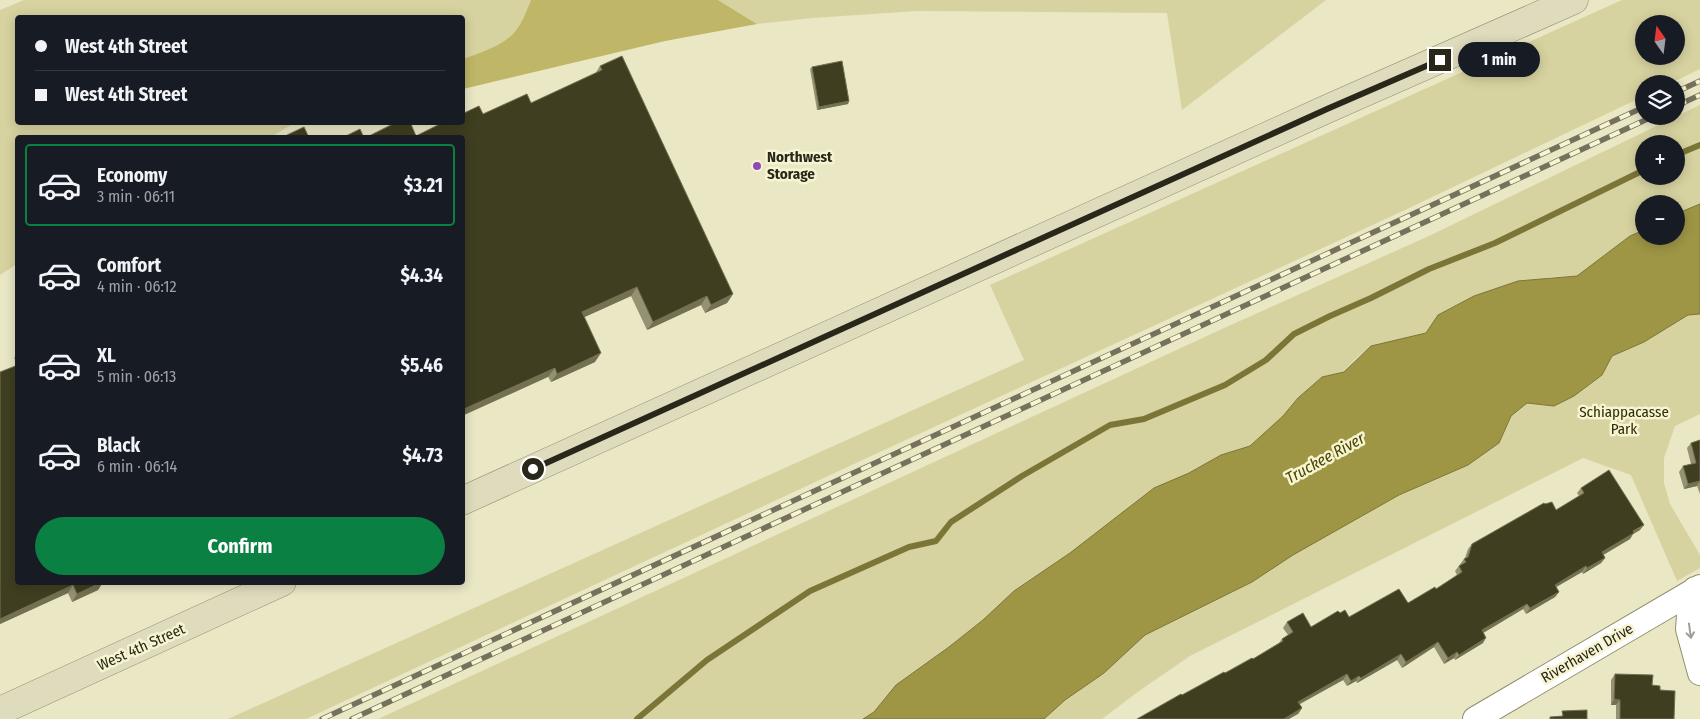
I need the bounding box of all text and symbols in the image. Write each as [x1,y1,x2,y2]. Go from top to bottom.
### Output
north arrow [1635,15,1685,65]
map controls [1635,15,1685,245]
text: West 4th Street [65,35,187,58]
callout: 1 min [1458,42,1540,78]
route end [1429,49,1451,71]
text: 1 min [1482,50,1516,69]
button: layers [1635,75,1685,125]
text: West 4th Street [65,83,187,106]
button: + [1635,135,1685,185]
place label: Northwest Storage [767,148,833,183]
marker: Northwest Storage [751,160,763,172]
icon: car [37,163,82,208]
text: Economy [97,164,167,187]
text: $3.21 [404,174,443,197]
text: 3 min · 06:11 [97,187,175,206]
button: − [1635,195,1685,245]
icon: car [37,253,82,298]
text: Comfort [97,254,161,277]
text: $4.34 [400,264,443,287]
text: 4 min · 06:12 [97,277,177,296]
icon: car [37,343,82,388]
text: XL [97,344,116,367]
text: $5.46 [401,354,443,377]
text: 5 min · 06:13 [97,367,176,386]
park label: Schiappacasse Park [1579,403,1669,438]
water label: Truckee River [1282,428,1368,487]
icon: car [37,433,82,478]
text: Black [97,434,140,457]
text: $4.73 [402,444,443,467]
text: 6 min · 06:14 [97,457,177,476]
route start [522,458,544,480]
button: Confirm [35,517,445,575]
street label: Riverhaven Drive [1538,619,1636,687]
street label: West 4th Street [94,620,188,674]
one-way arrow [1685,623,1695,639]

